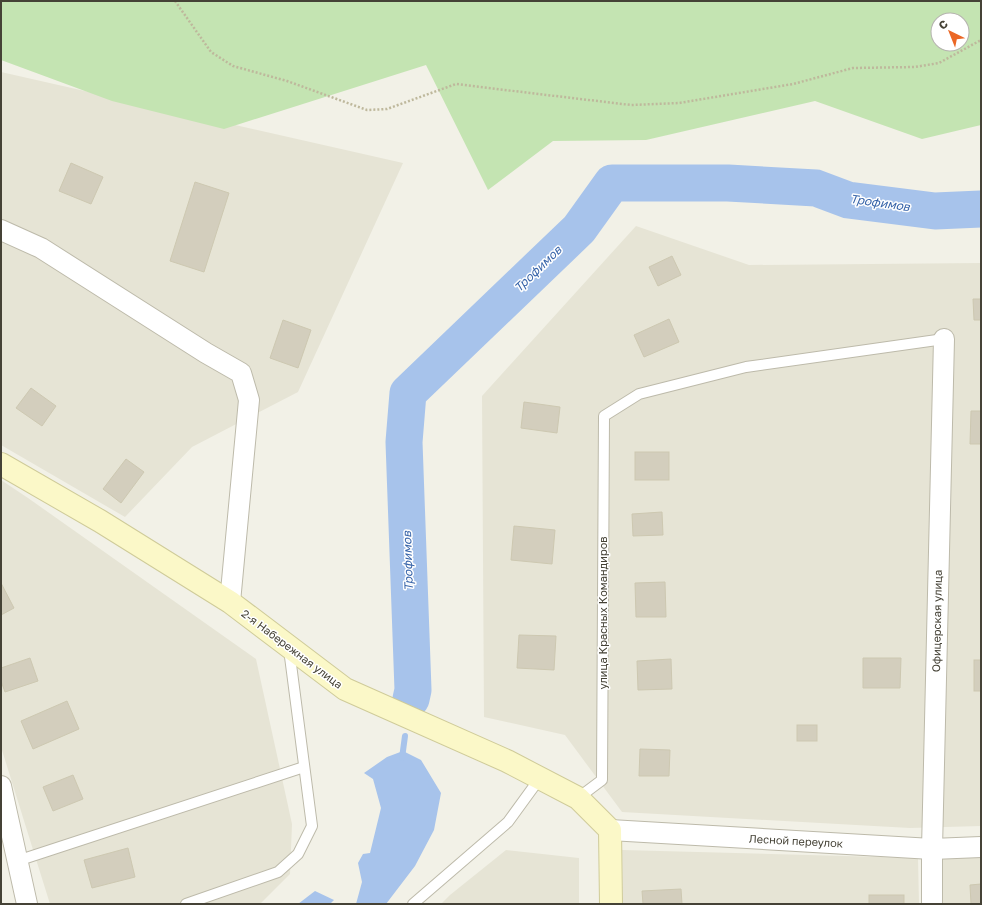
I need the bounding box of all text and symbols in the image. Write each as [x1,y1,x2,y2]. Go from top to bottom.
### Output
north arrow [930,12,970,52]
text: С [936,17,950,32]
water label: Трофимов [849,191,912,214]
water label: Трофимов [511,242,565,295]
water label: Трофимов [399,530,416,591]
street label: улица Красных Командиров [596,536,609,690]
street label: Офицерская улица [929,570,944,672]
street label: 2-я Набережная улица [239,606,345,691]
street label: Лесной переулок [749,832,844,849]

